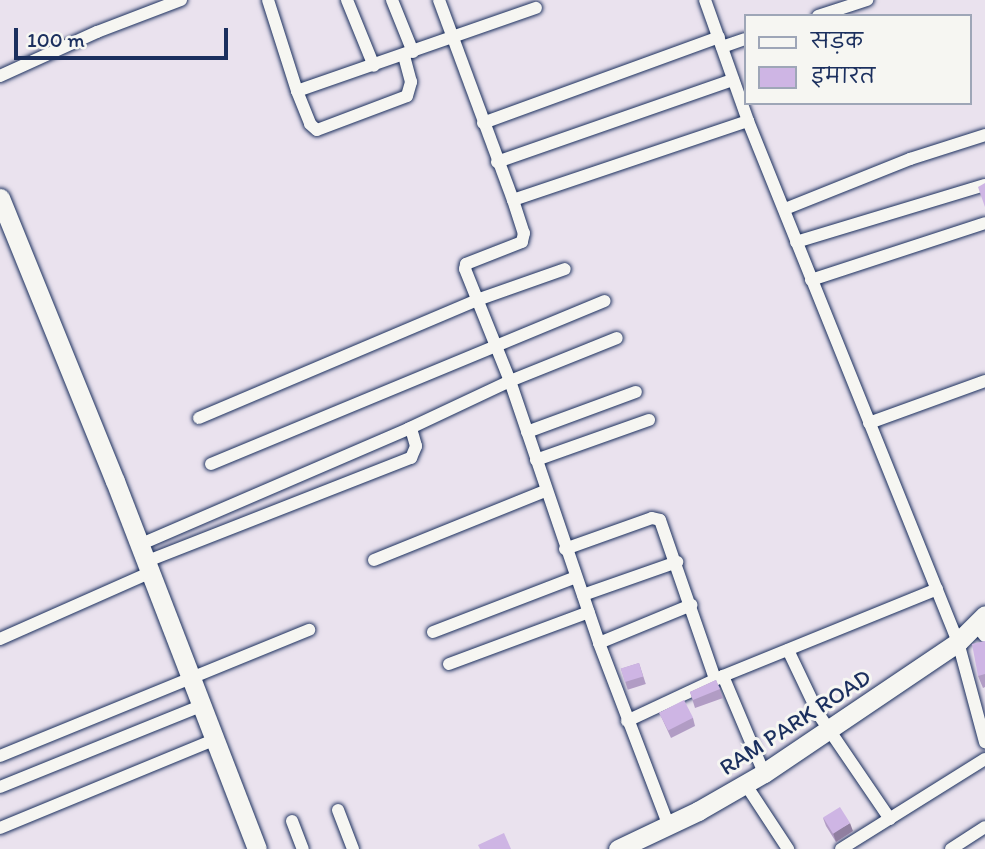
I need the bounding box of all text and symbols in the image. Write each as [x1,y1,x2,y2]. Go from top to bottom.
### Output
scale bar [18,14,231,58]
legend [744,14,971,105]
text: 100 m [27,27,85,52]
text: सड़क [811,28,863,53]
text: इमारत [811,63,875,88]
street label: RAM PARK ROAD [715,663,875,781]

